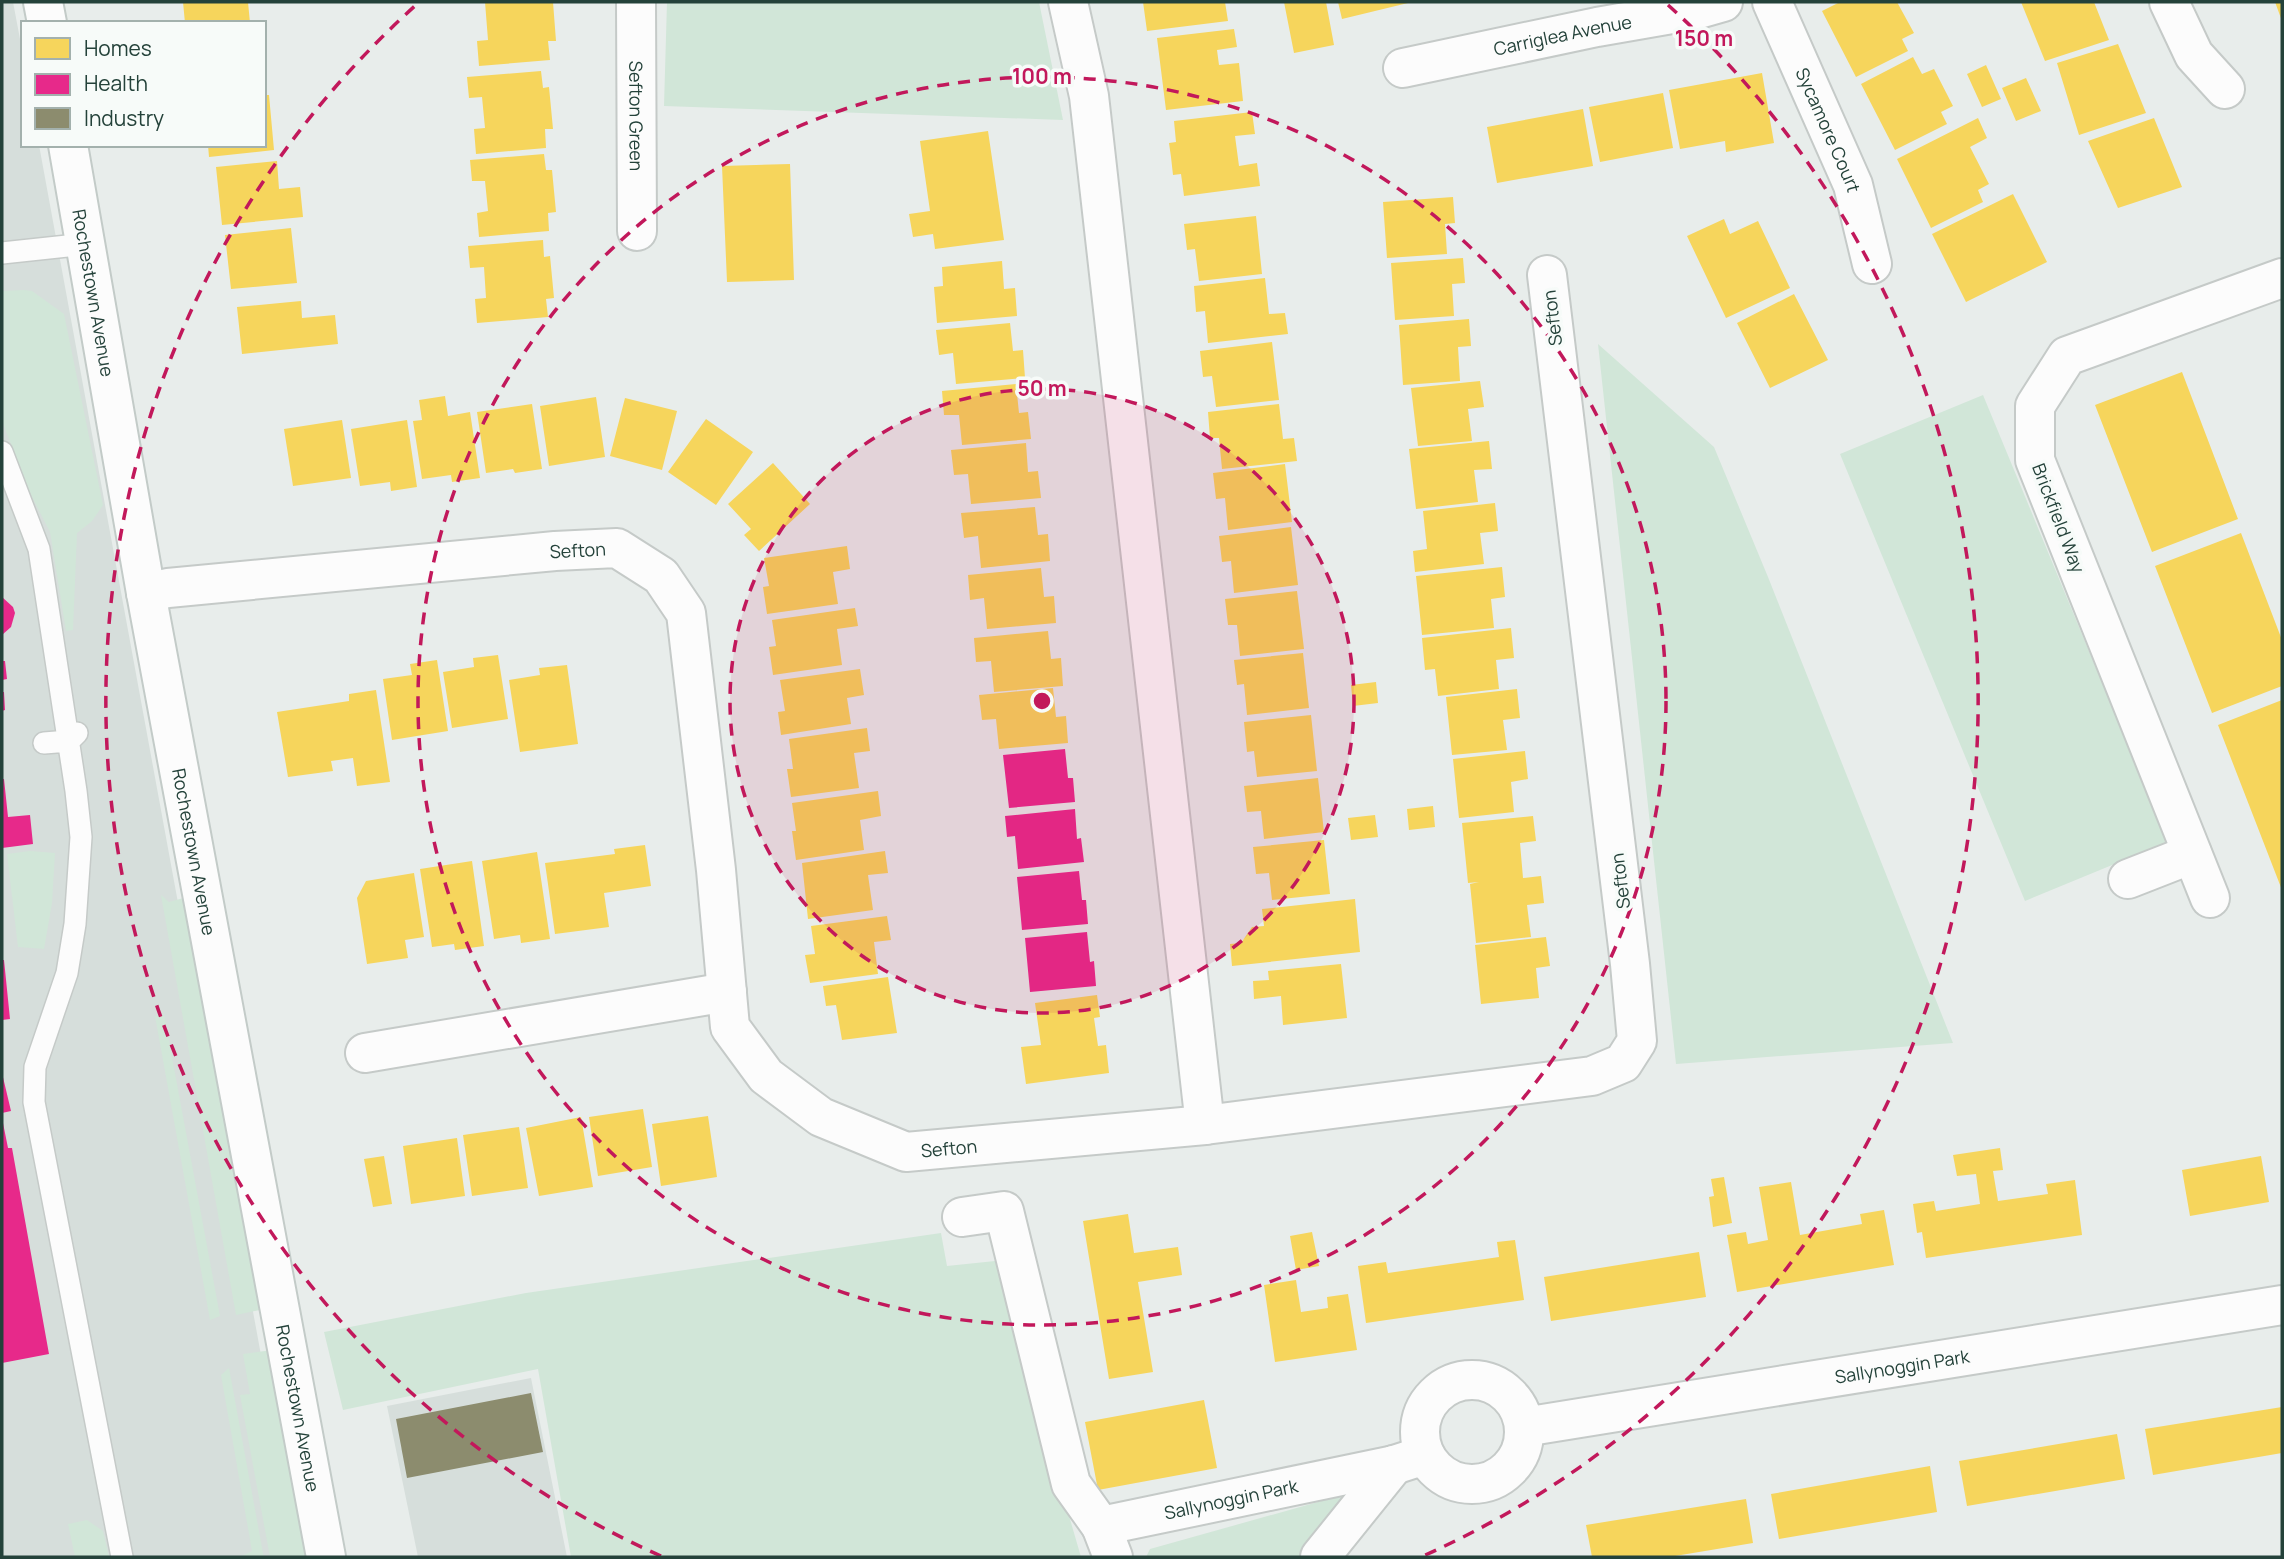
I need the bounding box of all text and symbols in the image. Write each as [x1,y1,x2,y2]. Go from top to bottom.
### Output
street label: Carriglea Avenue [1491,9,1634,61]
legend [21,21,266,147]
text: 150 m [1675,24,1733,52]
text: Homes [84,34,152,62]
street label: Sefton Green [624,61,649,171]
text: 100 m [1012,62,1072,90]
street label: Sycamore Court [1791,64,1866,195]
text: Health [84,69,148,97]
text: Industry [84,104,164,132]
street label: Rochestown Avenue [67,207,120,378]
street label: Sefton [1537,289,1567,347]
text: 50 m [1017,374,1067,402]
street label: Brickfield Way [2027,460,2091,577]
street label: Sefton [549,537,606,563]
centre of rings [1030,689,1054,713]
street label: Rochestown Avenue [167,766,222,937]
street label: Sefton [1605,852,1635,910]
street label: Sefton [920,1134,978,1163]
street label: Rochestown Avenue [271,1323,326,1494]
street label: Sallynoggin Park [1833,1343,1972,1389]
street label: Sallynoggin Park [1162,1473,1301,1525]

